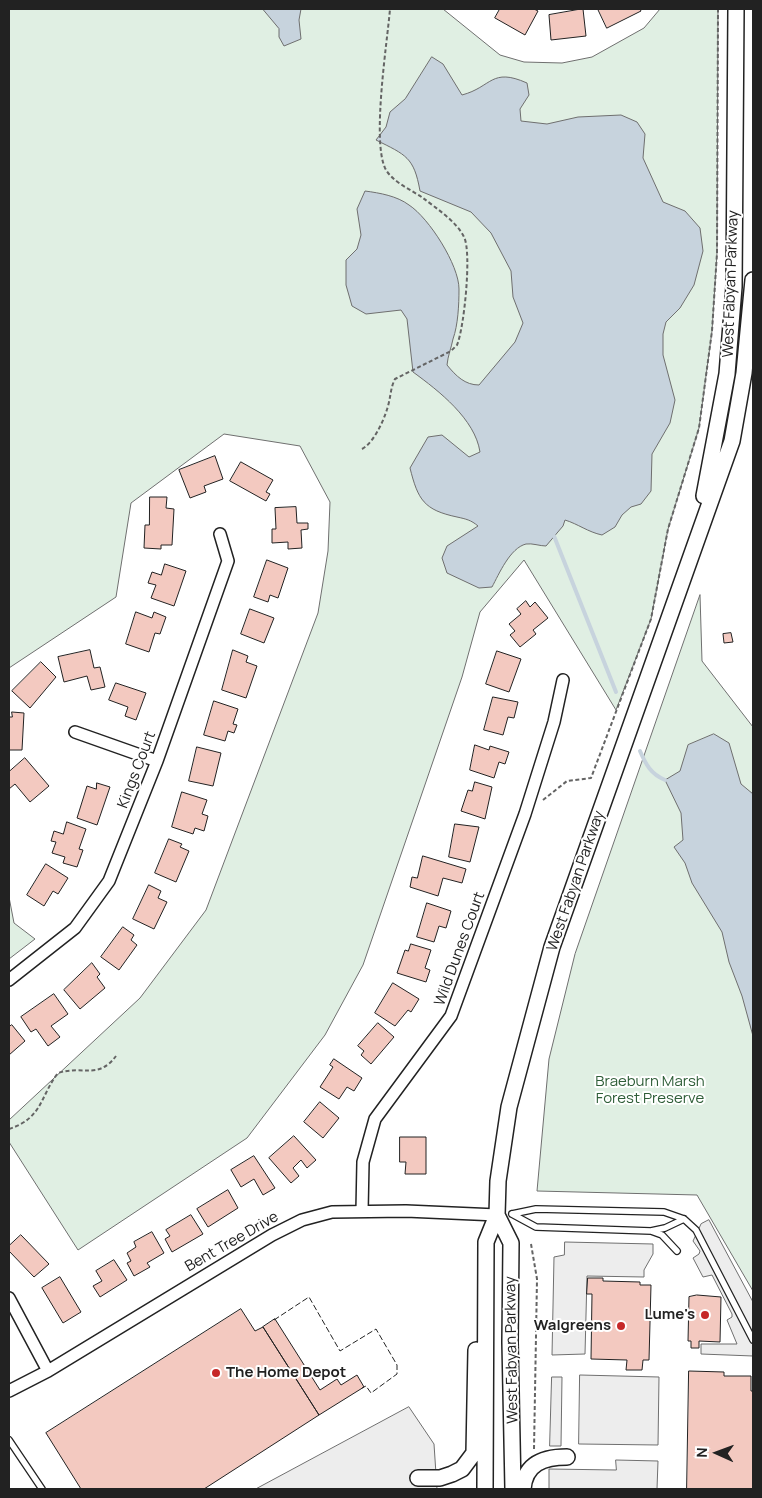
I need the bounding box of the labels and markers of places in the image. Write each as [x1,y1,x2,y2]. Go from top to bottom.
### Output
place label: Lume's [644,1306,695,1324]
marker: Lume's [699,1309,711,1321]
place label: Walgreens [534,1317,611,1335]
marker: Walgreens [615,1320,627,1332]
place label: The Home Depot [226,1364,346,1382]
marker: The Home Depot [210,1367,222,1379]

